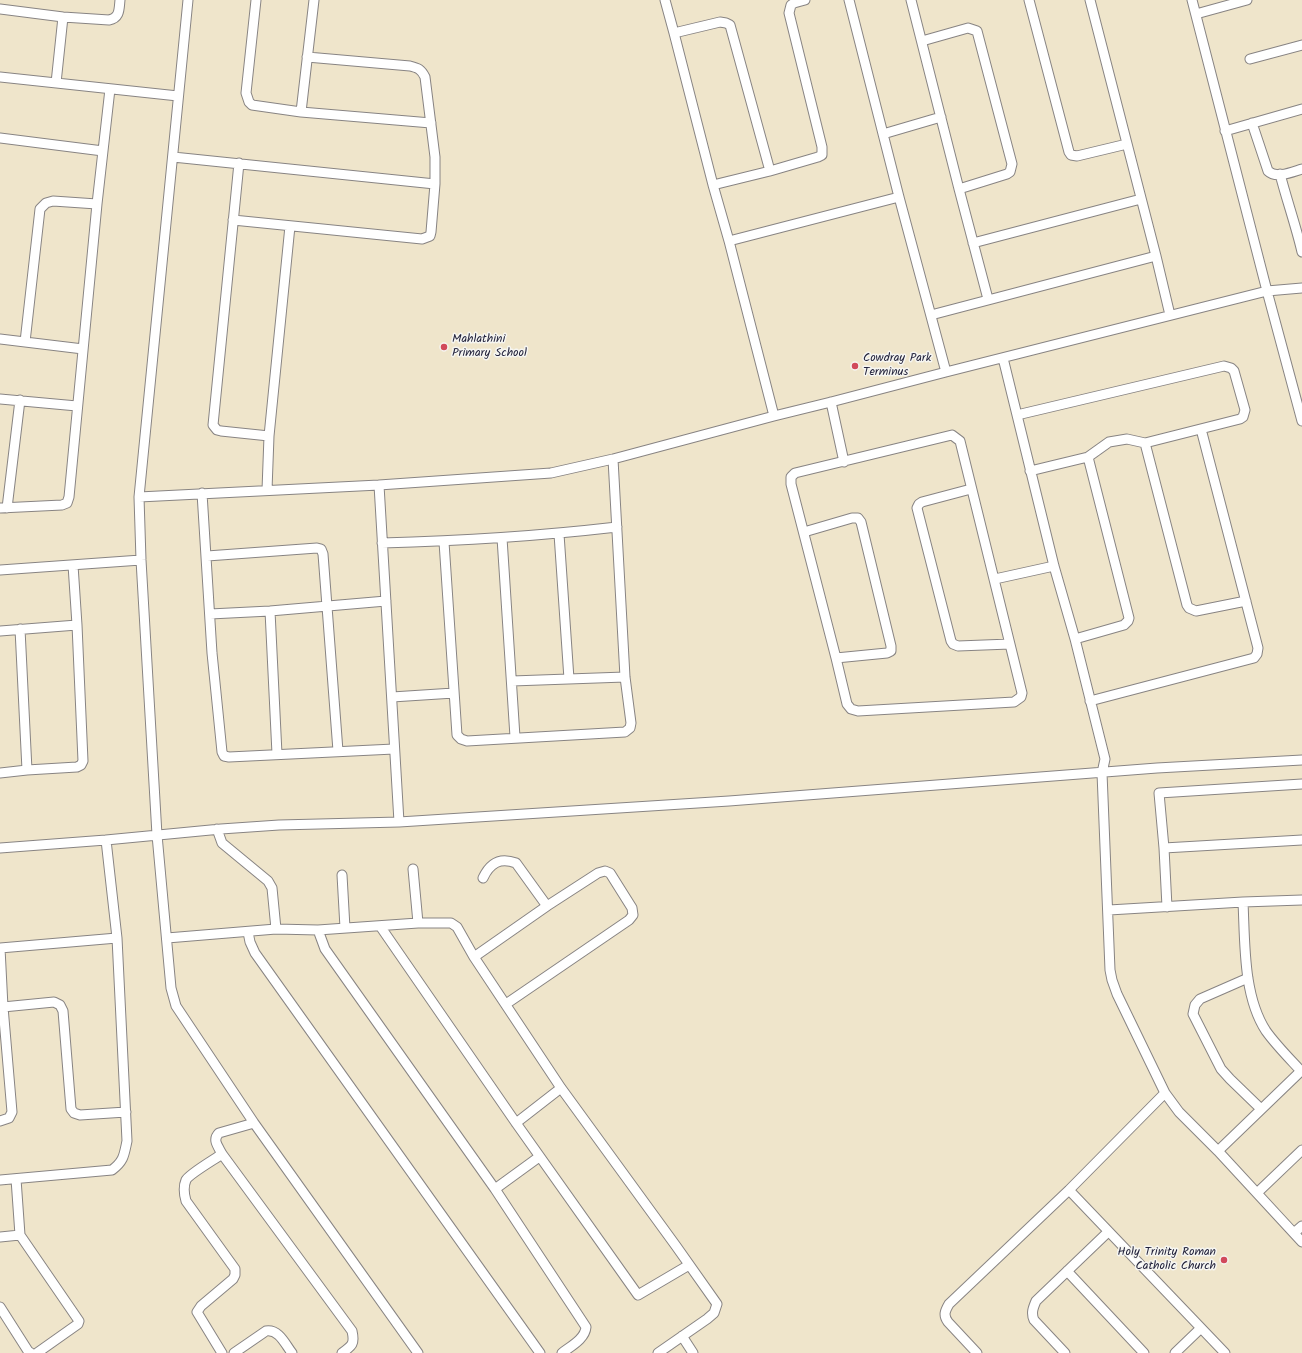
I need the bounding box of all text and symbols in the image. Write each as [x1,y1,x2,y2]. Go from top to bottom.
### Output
place label: Mahlathini Primary School [452,333,527,361]
marker: Mahlathini Primary School [439,342,449,352]
place label: Cowdray Park Terminus [863,352,931,380]
marker: Cowdray Park Terminus [850,361,860,371]
place label: Holy Trinity Roman Catholic Church [1118,1246,1216,1274]
marker: Holy Trinity Roman Catholic Church [1219,1255,1229,1265]

